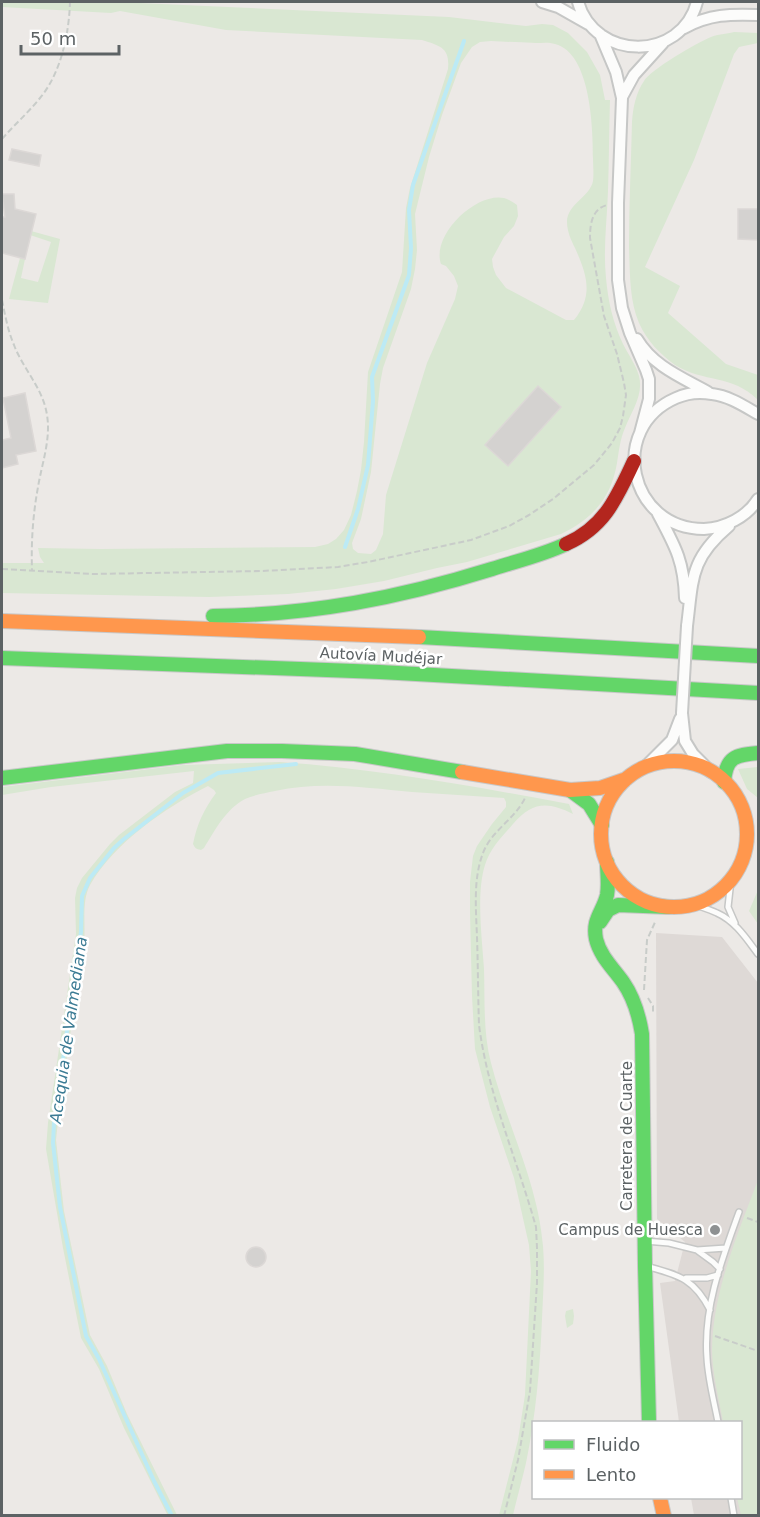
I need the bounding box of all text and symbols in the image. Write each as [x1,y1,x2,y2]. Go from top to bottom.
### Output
scale bar [21,18,118,56]
text: 50 m [30,28,76,49]
street label: Autovía Mudéjar [319,644,443,668]
water label: Acequia de Valmediana [46,936,91,1126]
street label: Carretera de Cuarte [618,1061,636,1211]
place label: Campus de Huesca [558,1221,703,1239]
marker: Campus de Huesca [708,1223,722,1237]
legend [532,1421,742,1499]
text: Fluido [586,1434,640,1455]
text: Lento [586,1464,636,1485]

